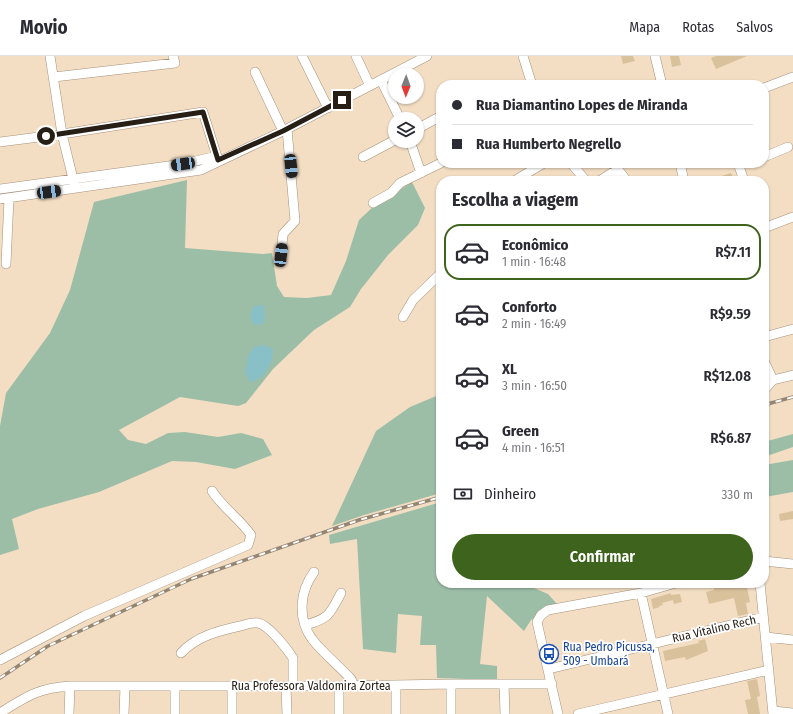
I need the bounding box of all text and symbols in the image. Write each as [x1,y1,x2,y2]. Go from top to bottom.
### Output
text: Movio [20,16,68,39]
text: Mapa [629,19,660,36]
text: Rotas [682,19,714,36]
text: Salvos [736,19,773,36]
north arrow [388,68,424,104]
map controls [388,68,424,148]
route end [333,91,351,109]
text: Rua Diamantino Lopes de Miranda [476,96,688,114]
button: layers [388,112,424,148]
route start [37,127,55,145]
text: Rua Humberto Negrello [476,135,621,153]
car [284,153,298,179]
car [170,156,196,172]
car [36,184,62,200]
text: Escolha a viagem [452,189,578,211]
icon: car [454,234,490,270]
text: Econômico [502,236,569,254]
car [274,242,288,268]
text: R$7.11 [715,243,751,261]
text: 1 min · 16:48 [502,254,566,269]
icon: car [454,296,490,332]
text: Conforto [502,298,557,316]
text: R$9.59 [710,305,751,323]
text: 2 min · 16:49 [502,316,566,331]
icon: car [454,358,490,394]
text: XL [502,360,517,378]
text: R$12.08 [704,367,751,385]
text: 3 min · 16:50 [502,378,567,393]
icon: car [454,420,490,456]
text: Green [502,422,539,440]
text: R$6.87 [710,429,751,447]
text: 4 min · 16:51 [502,440,565,455]
icon: cash [452,483,474,505]
text: Dinheiro [484,485,536,503]
text: 330 m [721,487,753,502]
button: Confirmar [452,534,753,580]
street label: Rua Vitalino Rech [671,613,757,645]
place label: Rua Pedro Picussa, 509 - Umbará [563,640,655,668]
bus stop icon: Rua Pedro Picussa, 509 - Umbará [538,643,560,665]
street label: Rua Professora Valdomira Zortea [231,679,391,693]

